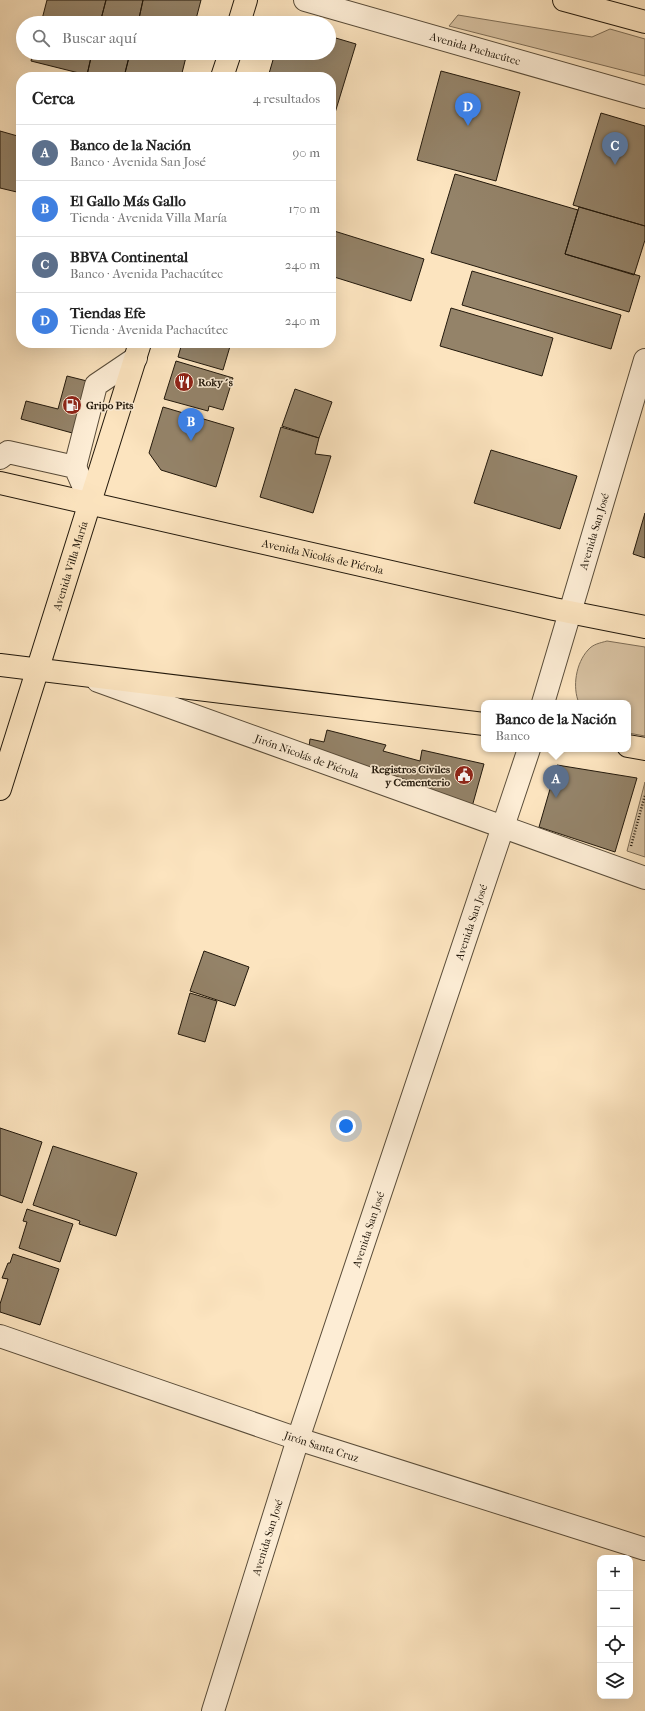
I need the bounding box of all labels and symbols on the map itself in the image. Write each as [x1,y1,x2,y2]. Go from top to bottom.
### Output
street label: Avenida Pachacútec [427,30,522,68]
pin: D [455,93,481,126]
pin: C [602,132,628,165]
restaurant icon: Roky´s [173,371,195,393]
place label: Roky´s [198,376,233,389]
fuel station icon: Gripo Pits [61,394,83,416]
place label: Gripo Pits [86,399,133,412]
pin: B [178,408,204,441]
street label: Avenida San José [577,491,612,572]
street label: Avenida Villa María [50,519,91,613]
street label: Avenida Nicolás de Piérola [260,537,386,577]
street label: Jirón Nicolás de Piérola [252,732,361,782]
place label: Registros Civiles y Cementerio [371,763,450,789]
public building icon: Registros Civiles y Cementerio [453,764,475,786]
pin: A [543,765,569,798]
street label: Avenida San José [452,882,490,963]
your location [336,1116,356,1136]
street label: Avenida San José [350,1189,388,1270]
street label: Jirón Santa Cruz [281,1428,361,1465]
street label: Avenida San José [249,1497,286,1578]

